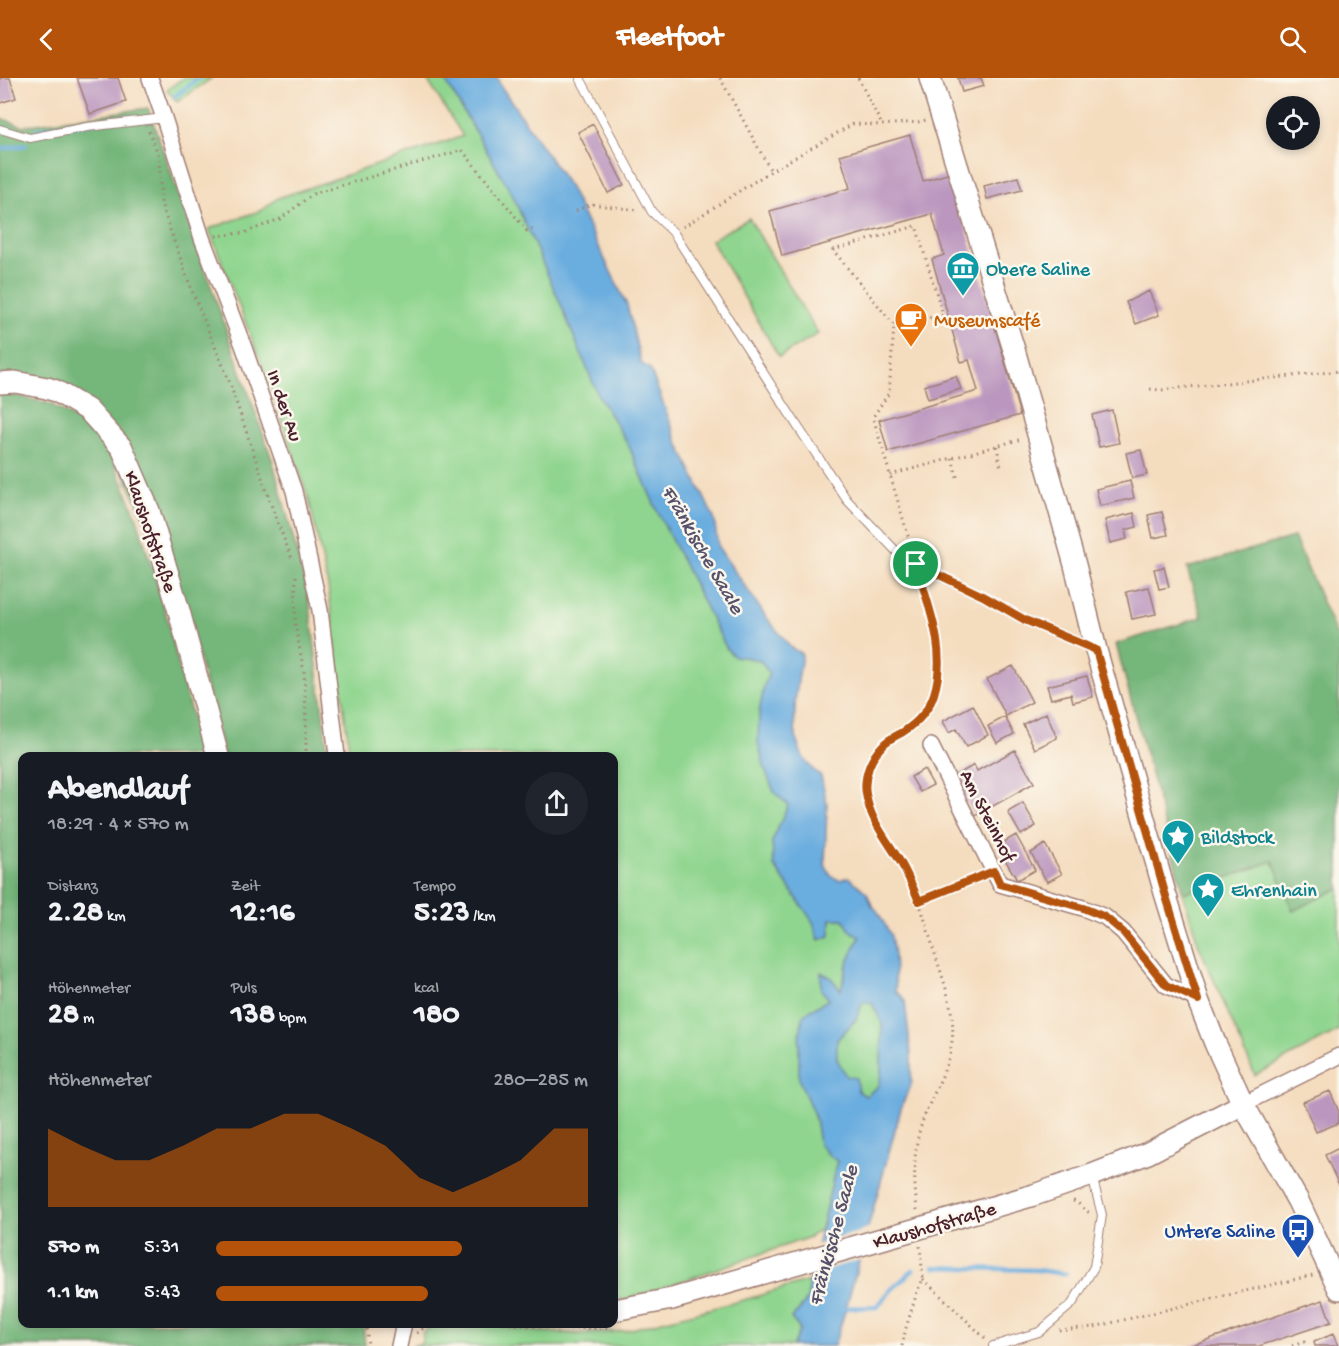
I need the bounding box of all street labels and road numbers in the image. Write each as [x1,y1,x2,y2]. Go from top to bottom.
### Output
street label: In der Au [260,367,306,445]
street label: Klaushofstraße [117,468,180,596]
street label: Am Steinhof [953,767,1020,868]
street label: Klaushofstraße [871,1199,1000,1256]

